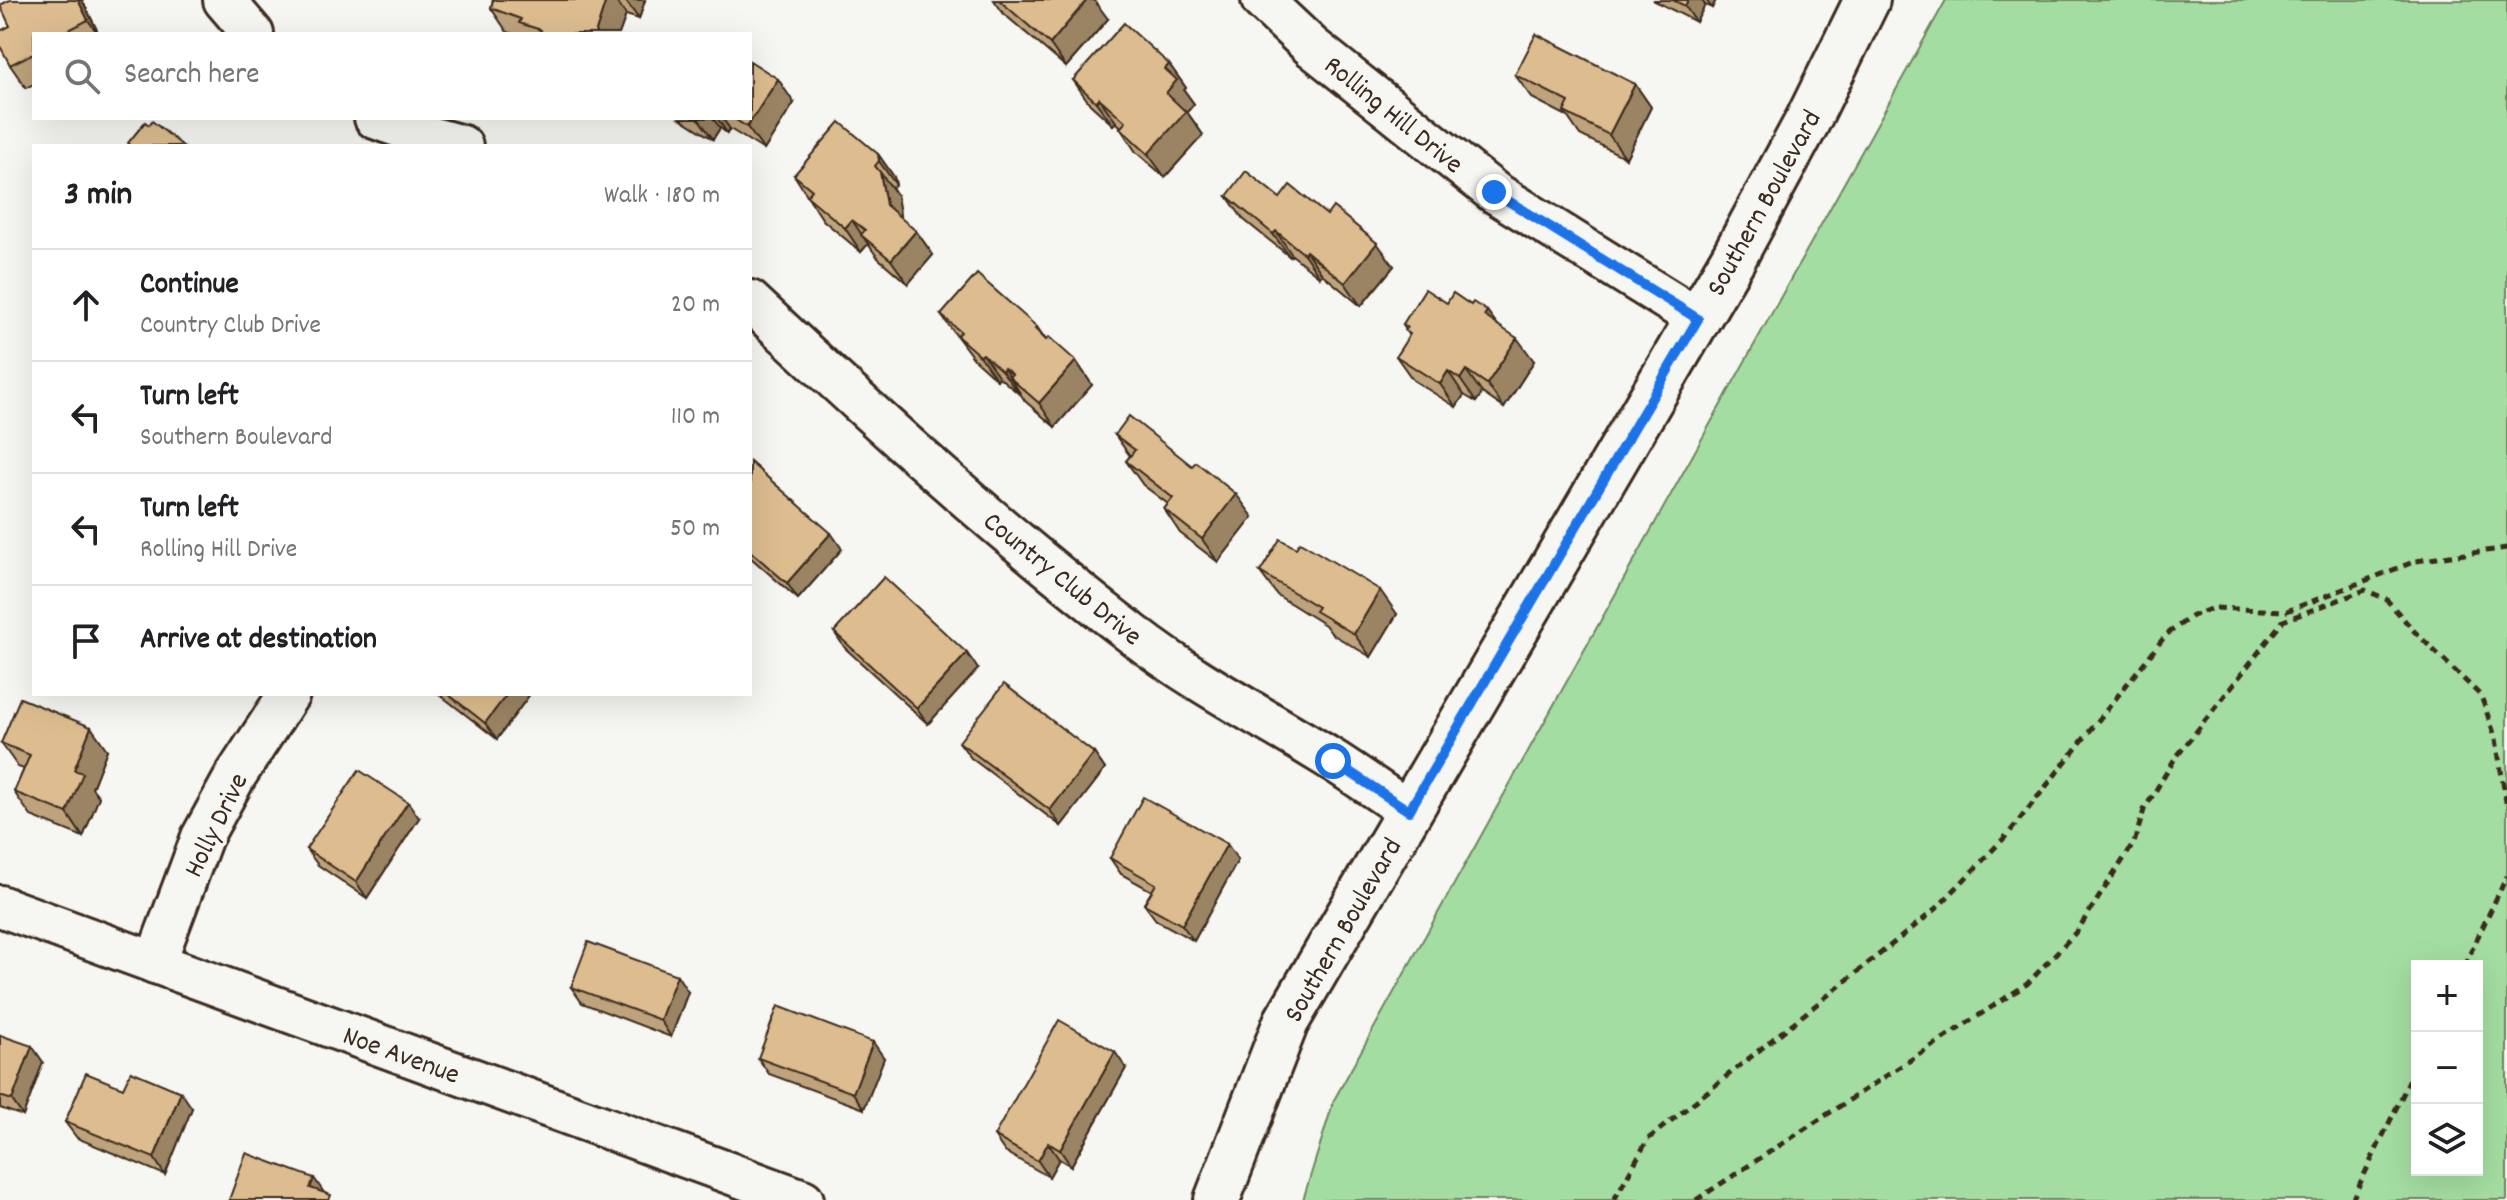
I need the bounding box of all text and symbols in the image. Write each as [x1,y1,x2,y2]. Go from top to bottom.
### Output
search box [32,32,752,120]
street label: Rolling Hill Drive [1313,48,1470,186]
icon: search [60,54,104,98]
text: Search here [124,55,260,98]
street label: Southern Boulevard [1699,104,1834,305]
text: 3 min [64,172,132,221]
route end [1476,174,1512,210]
text: Walk · 180 m [604,178,720,215]
text: Continue [140,265,239,308]
icon: ahead [64,283,108,327]
text: 20 m [671,287,720,324]
text: Country Club Drive [140,308,321,345]
text: Turn left [140,377,239,420]
icon: left [64,395,108,439]
text: 110 m [671,399,720,436]
text: Southern Boulevard [140,420,332,457]
text: Turn left [140,489,239,532]
street label: Country Club Drive [973,504,1149,658]
icon: left [64,507,108,551]
text: 50 m [670,511,720,548]
text: Rolling Hill Drive [140,532,297,569]
icon: arrive [64,619,108,663]
text: Arrive at destination [140,620,377,663]
route start [1315,743,1351,779]
street label: Holly Drive [176,767,261,885]
street label: Southern Boulevard [1276,832,1414,1031]
map controls [2411,960,2483,1176]
button: + [2411,960,2483,1032]
street label: Noe Avenue [336,1018,464,1097]
button: − [2411,1032,2483,1104]
button: layers [2411,1104,2483,1176]

